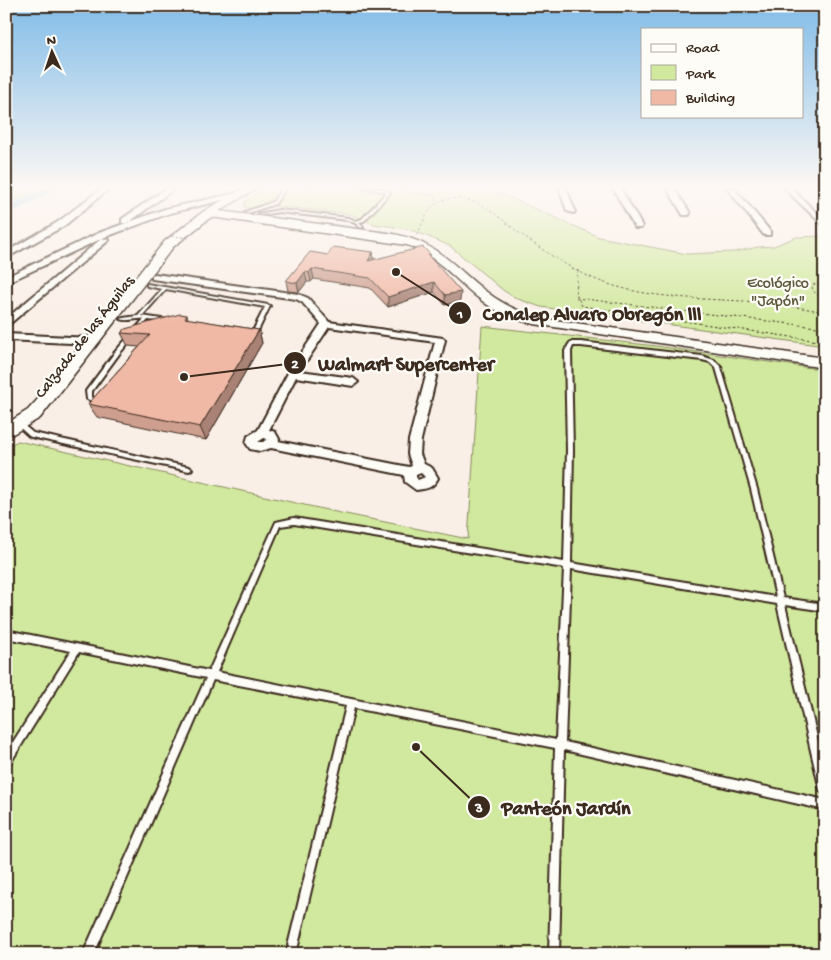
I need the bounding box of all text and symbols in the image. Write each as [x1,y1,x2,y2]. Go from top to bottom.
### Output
north arrow [28,28,78,78]
legend [641,28,804,118]
text: N [46,33,56,50]
text: Road [686,40,720,58]
text: Park [685,66,716,84]
text: Building [685,90,735,108]
street label: Calzada de las Águilas [31,271,140,403]
park label: Ecológico "Japón" [747,275,809,312]
callout: Conalep Alvaro Obregón lll [448,295,712,330]
text: Conalep Alvaro Obregón lll [482,305,702,328]
text: 1 [456,306,463,324]
callout: Walmart Supercenter [283,345,504,380]
text: Walmart Supercenter [317,355,496,378]
text: 2 [291,356,299,374]
callout: Panteón Jardín [466,789,641,824]
text: Panteón Jardín [500,799,631,822]
text: 3 [474,800,483,818]

